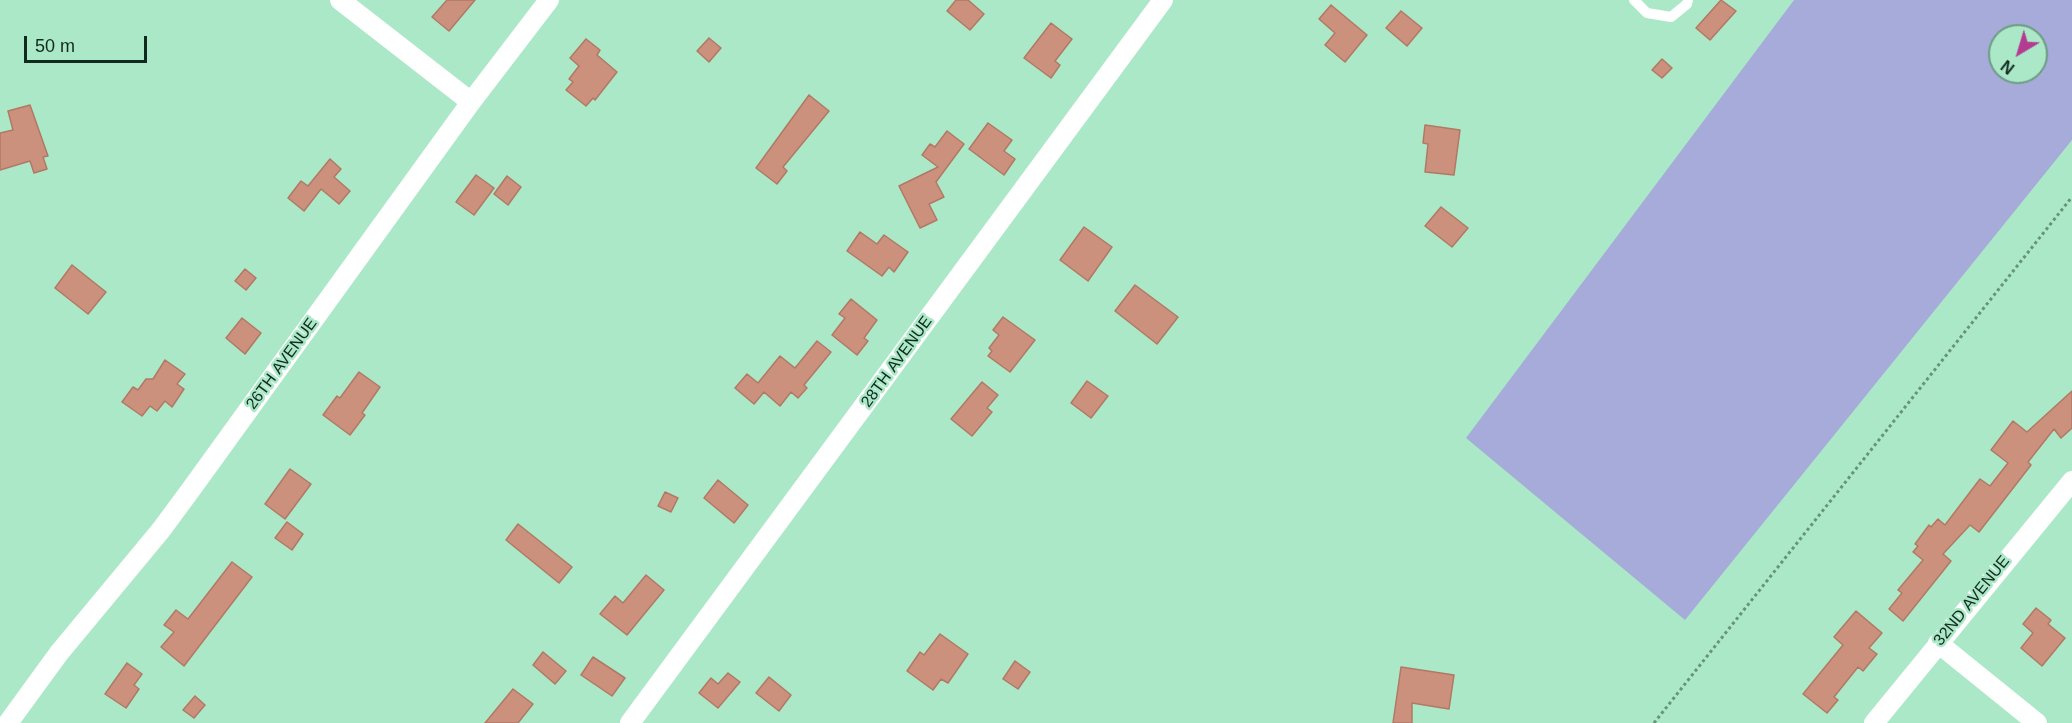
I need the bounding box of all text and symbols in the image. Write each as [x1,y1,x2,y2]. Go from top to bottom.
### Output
scale bar [27,24,150,62]
north arrow [1988,24,2048,84]
text: 50 m [35,36,75,56]
text: N [1998,57,2018,77]
street label: 28TH AVENUE [857,313,937,411]
street label: 26TH AVENUE [242,315,322,413]
street label: 32ND AVENUE [1930,552,2014,650]

